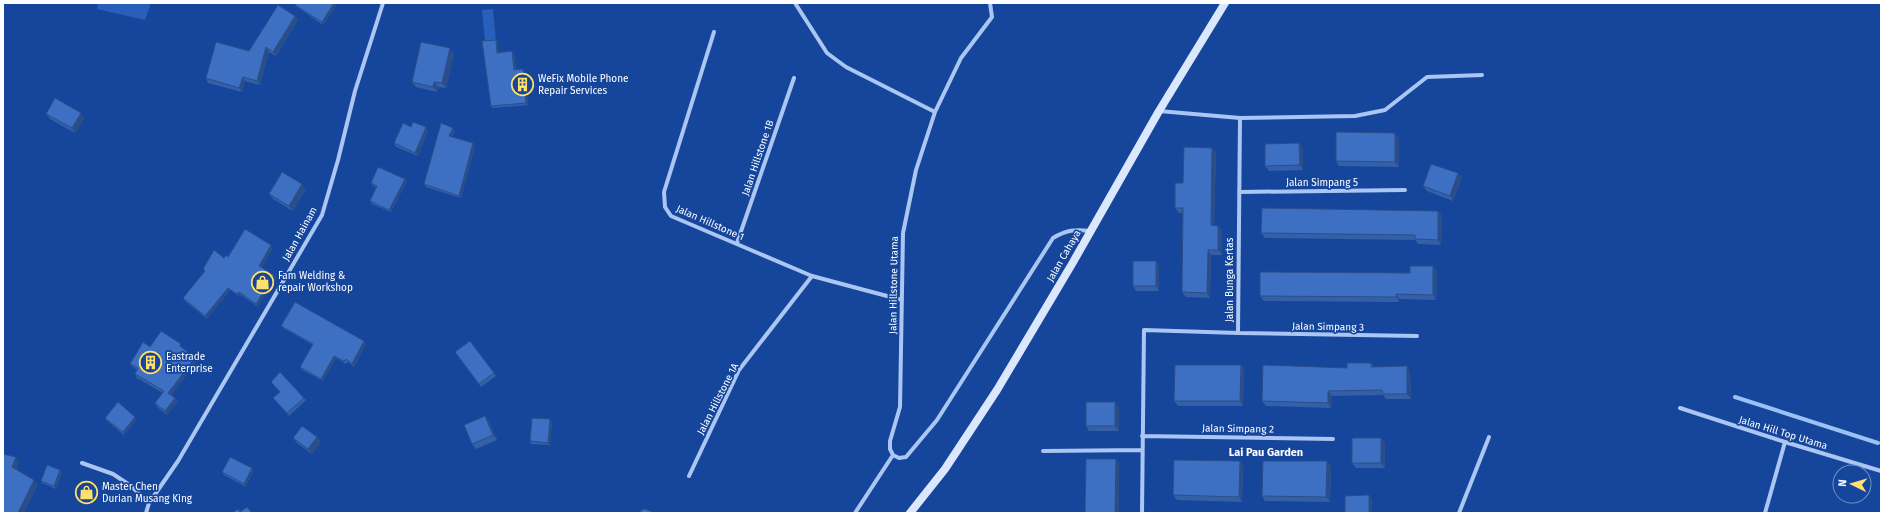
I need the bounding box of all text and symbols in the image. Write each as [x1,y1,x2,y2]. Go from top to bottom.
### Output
building icon: WeFix Mobile Phone Repair Services [509,72,535,98]
place label: WeFix Mobile Phone Repair Services [538,73,628,97]
street label: Jalan Hillstone 1B [739,119,777,197]
street label: Jalan Simpang 5 [1286,177,1358,189]
street label: Jalan Hillstone 1 [674,203,746,243]
street label: Jalan Hainam [280,205,320,263]
street label: Jalan Cahaya [1044,228,1084,284]
street label: Jalan Hillstone Utama [887,236,901,334]
street label: Jalan Bunga Kertas [1224,237,1236,322]
shop icon: Fam Welding & repair Workshop [250,269,276,295]
place label: Fam Welding & repair Workshop [278,270,353,294]
street label: Jalan Simpang 3 [1292,320,1364,334]
building icon: Eastrade Enterprise [138,350,164,376]
place label: Eastrade Enterprise [166,351,213,375]
street label: Jalan Hillstone 1A [695,361,741,437]
street label: Jalan Hill Top Utama [1737,414,1829,452]
street label: Jalan Simpang 2 [1202,422,1274,436]
district label: Lai Pau Garden [1229,446,1303,459]
north arrow [1832,464,1872,504]
text: N [1836,479,1849,487]
shop icon: Master Chen Durian Musang King [73,480,99,506]
place label: Master Chen Durian Musang King [102,481,193,505]

